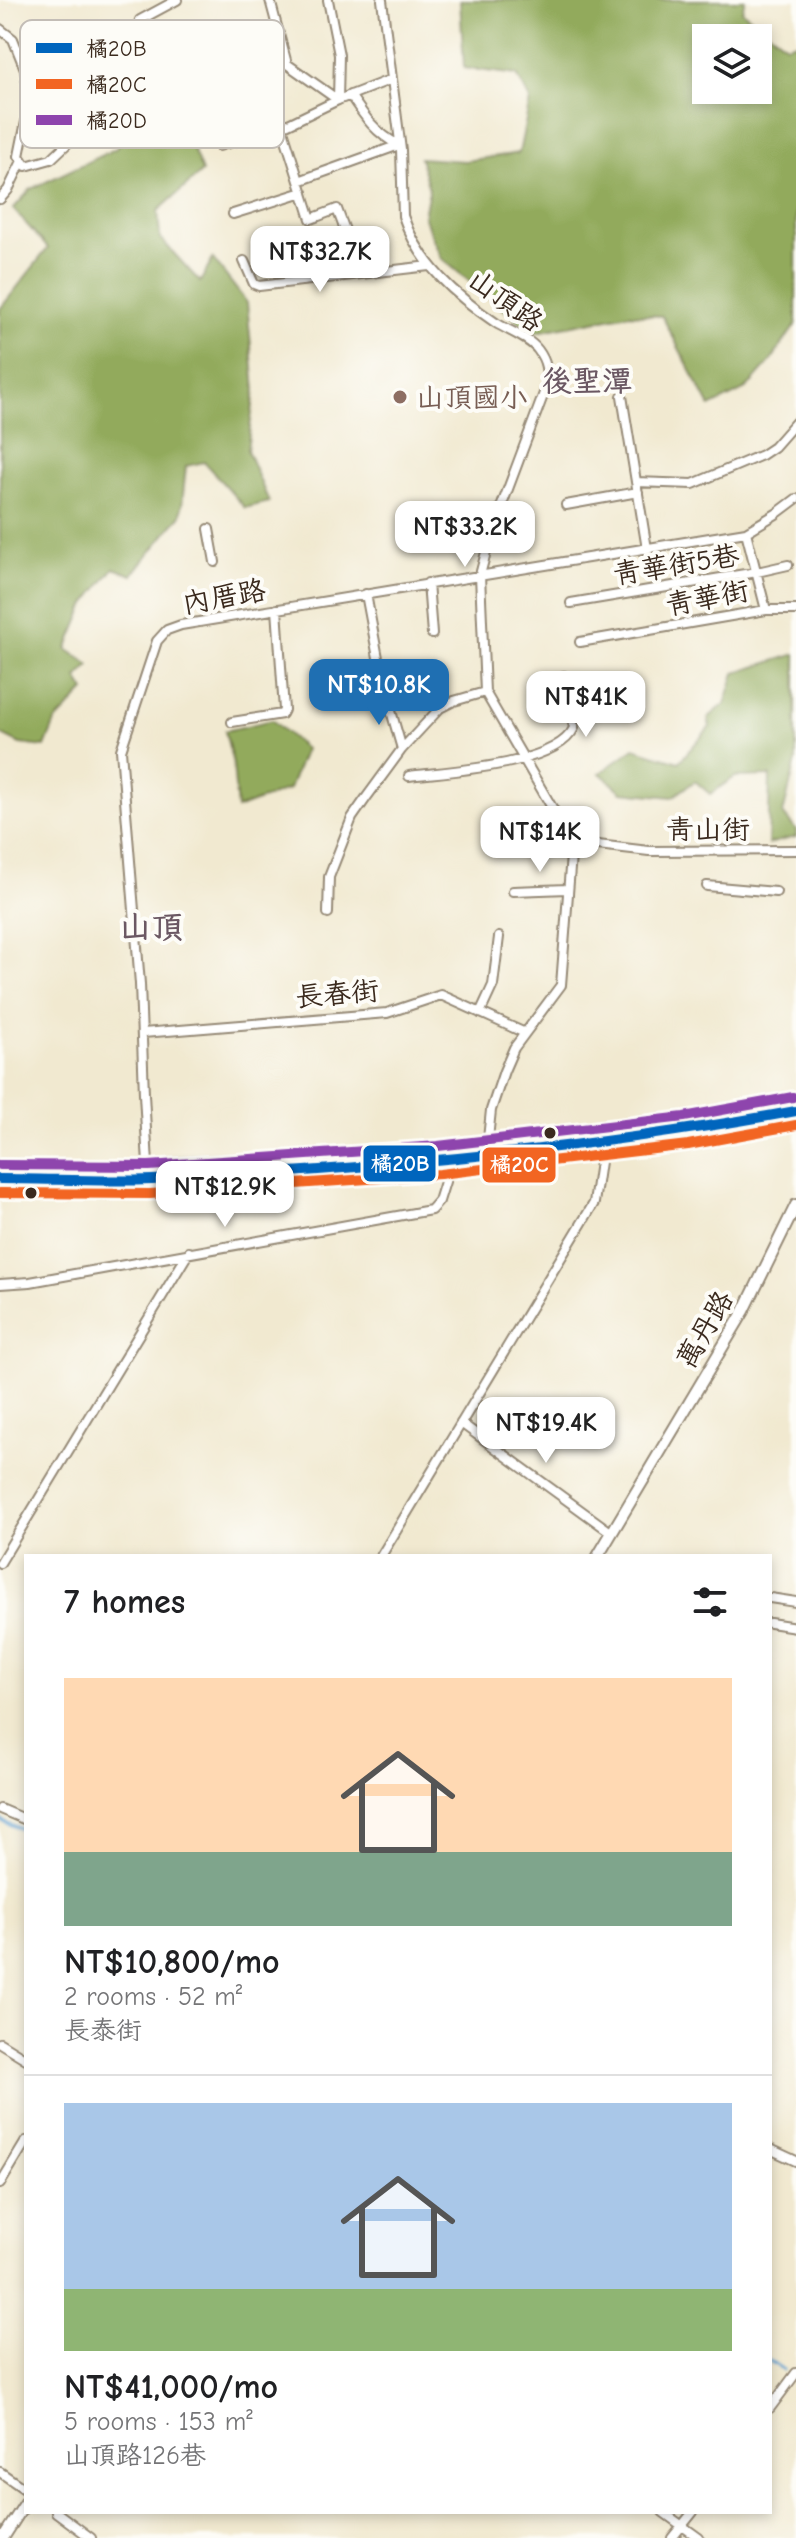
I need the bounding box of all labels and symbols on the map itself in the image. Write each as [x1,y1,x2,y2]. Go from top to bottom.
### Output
legend [20,20,284,148]
text: 橘20B [86,36,147,62]
text: 橘20C [86,72,146,98]
text: 橘20D [86,108,147,134]
pin: NT$32.7K [237,226,403,294]
street label: 山頂路 [462,263,549,338]
district label: 後聖潭 [542,364,632,399]
place label: 山頂國小 [416,382,528,414]
marker: 山頂國小 [391,388,409,406]
pin: NT$33.2K [382,501,548,569]
street label: 青華街5巷 [611,539,742,591]
street label: 內厝路 [180,574,268,620]
street label: 青華街 [663,574,751,622]
pin: NT$10.8K [296,659,462,727]
pin: NT$41K [521,671,651,739]
pin: NT$14K [475,806,605,874]
street label: 青山街 [666,814,750,846]
district label: 山頂 [119,909,183,946]
street label: 長春街 [294,974,380,1014]
unlabelled marker [542,1125,558,1141]
line badge: 橘20B [362,1144,437,1183]
line badge: 橘20C [481,1146,557,1184]
text: 橘20B [371,1151,429,1177]
text: 橘20C [490,1152,548,1178]
pin: NT$12.9K [142,1161,308,1229]
unlabelled marker [23,1185,39,1201]
street label: 萬丹路 [670,1285,740,1374]
pin: NT$19.4K [463,1397,629,1465]

